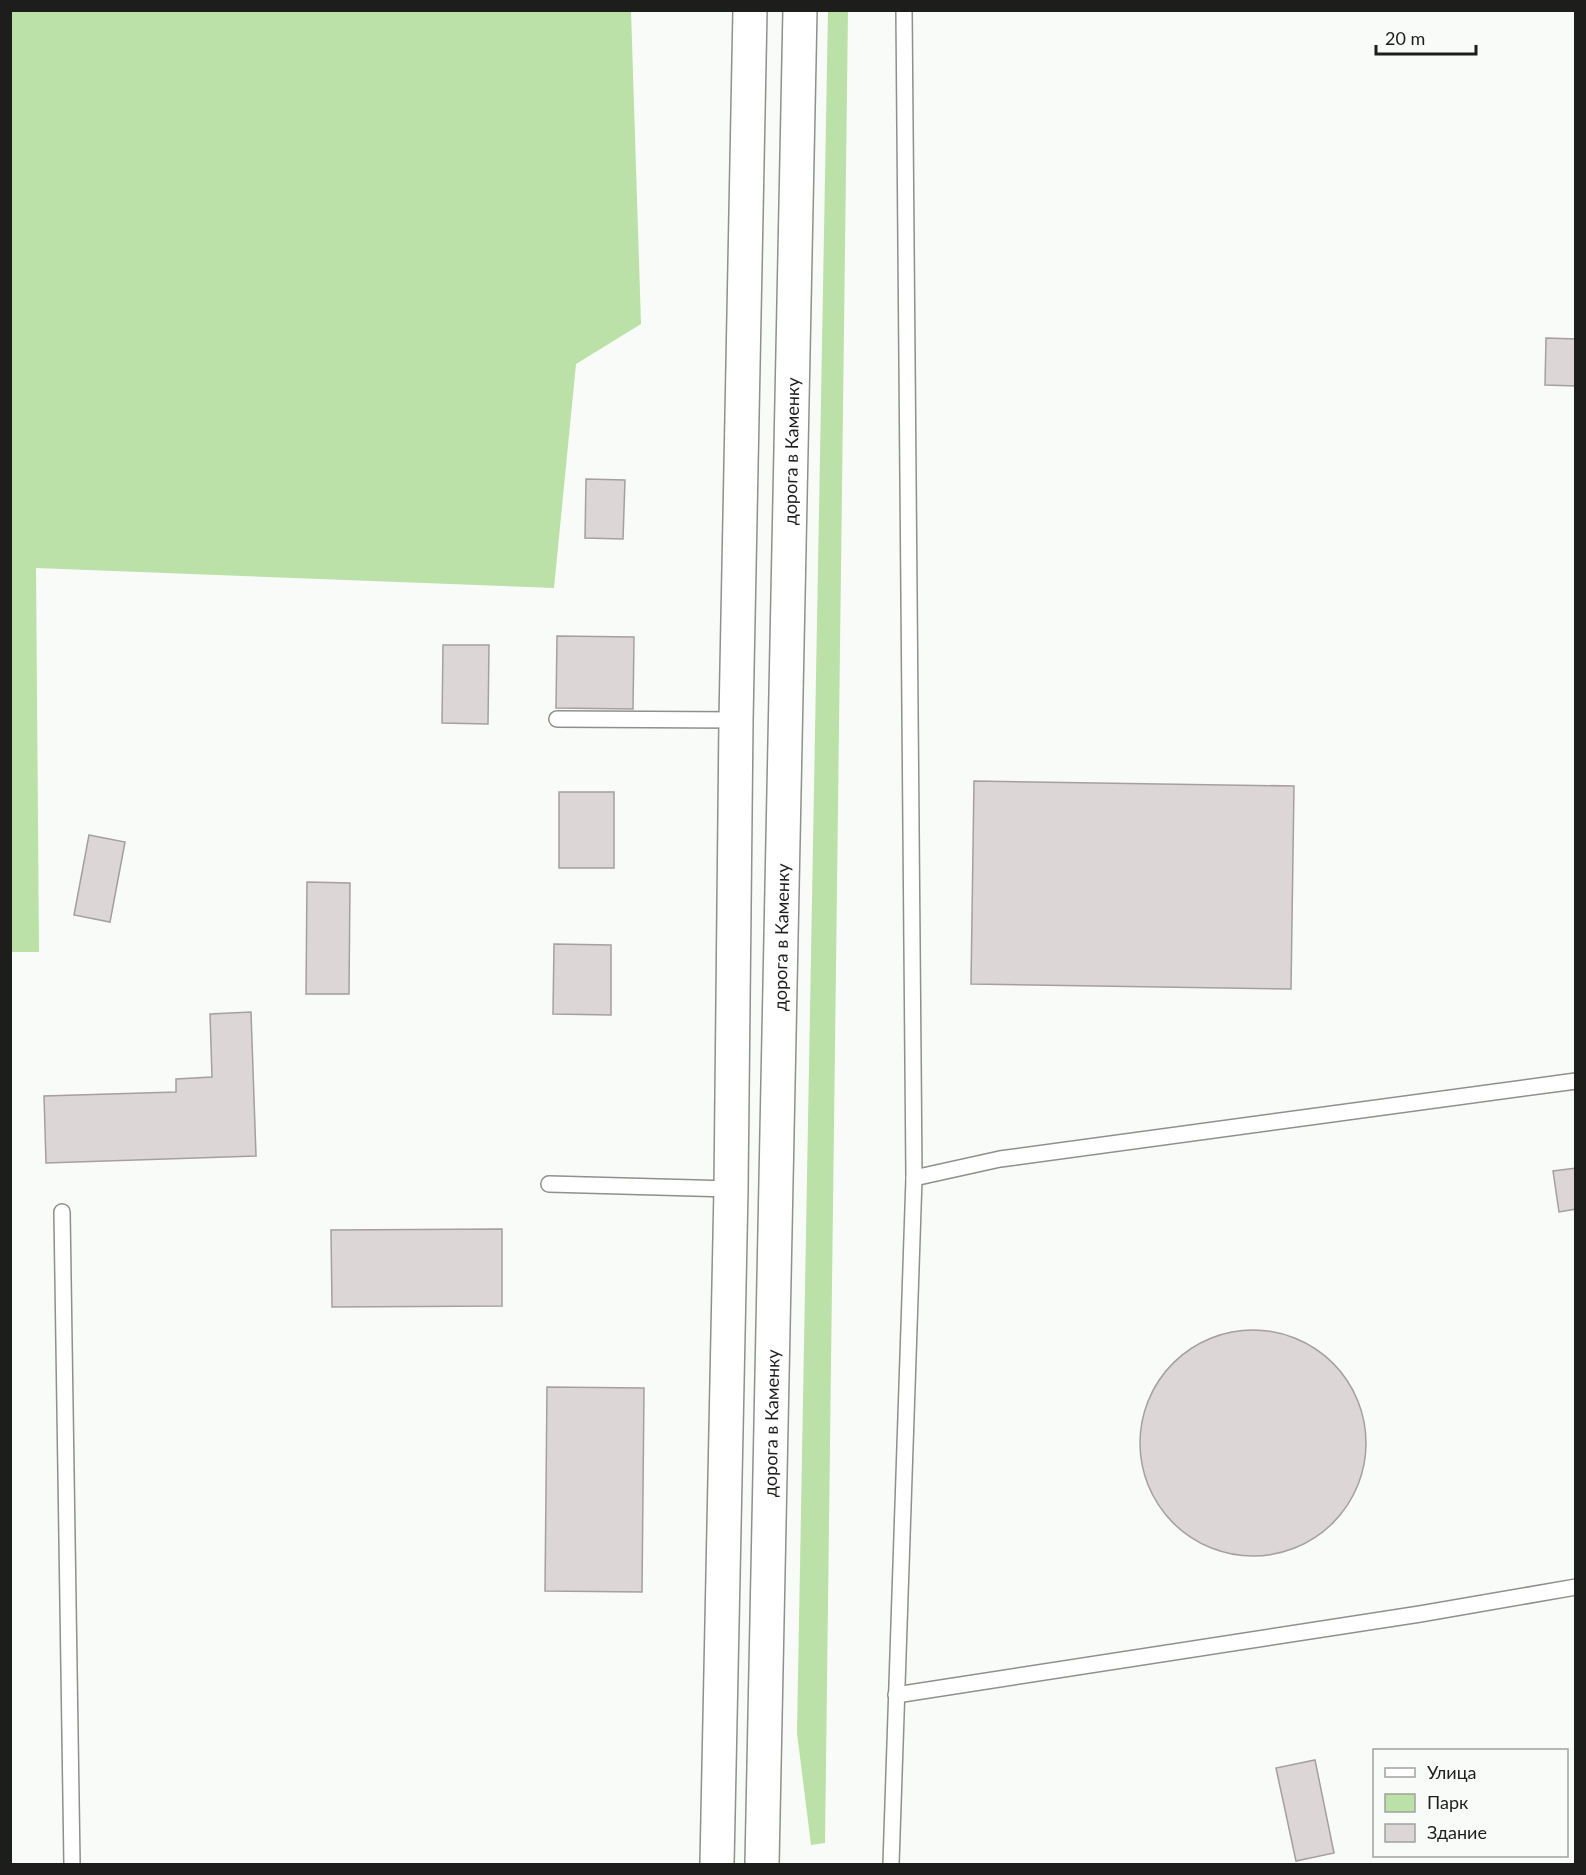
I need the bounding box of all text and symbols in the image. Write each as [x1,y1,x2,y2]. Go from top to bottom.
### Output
scale bar [1376,18,1476,56]
text: 20 m [1385,27,1425,49]
street label: дорога в Каменку [778,376,803,525]
street label: дорога в Каменку [768,862,794,1011]
street label: дорога в Каменку [759,1348,784,1497]
legend [1373,1749,1568,1857]
text: Улица [1427,1761,1477,1783]
text: Парк [1427,1791,1469,1813]
text: Здание [1427,1821,1487,1843]

